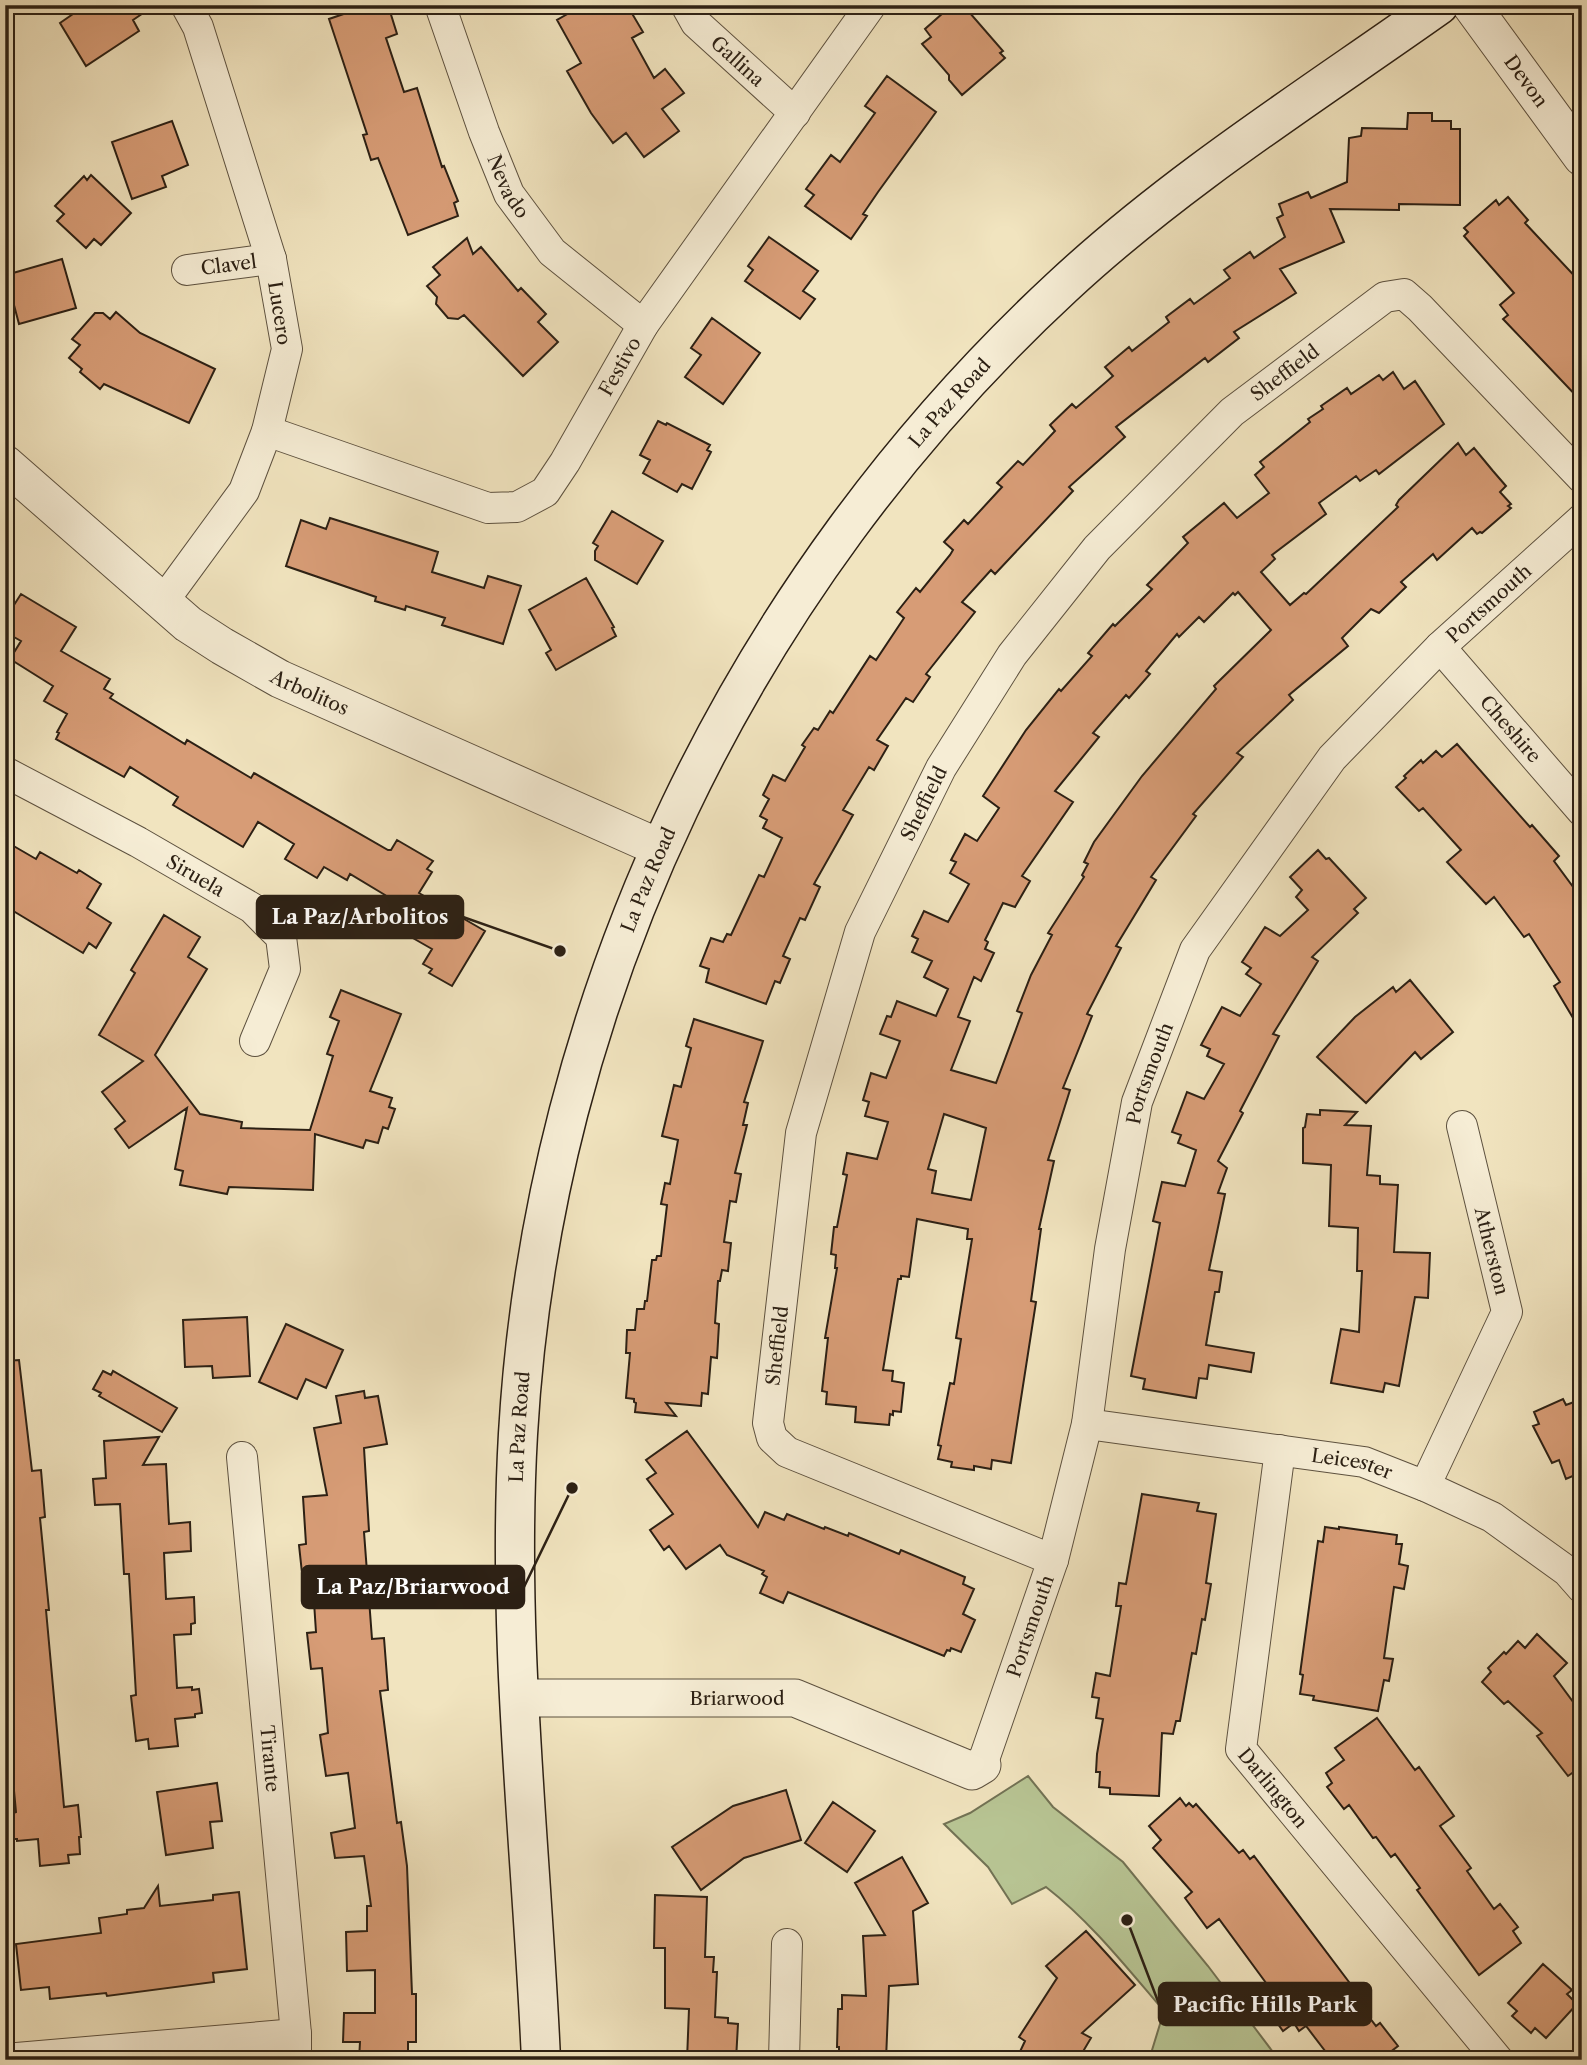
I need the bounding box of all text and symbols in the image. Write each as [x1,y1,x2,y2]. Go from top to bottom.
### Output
street label: Gallina [706,31,769,91]
street label: Devon [1499,51,1553,112]
street label: Nevado [482,151,534,223]
street label: Clavel [199,250,258,280]
street label: Lucero [263,280,296,347]
street label: Festivo [594,333,646,400]
street label: Sheffield [1246,339,1324,406]
street label: La Paz Road [904,353,996,452]
street label: Portsmouth [1442,559,1536,648]
street label: Arbolitos [265,665,352,720]
street label: Cheshire [1475,691,1546,767]
street label: Sheffield [896,762,952,845]
street label: La Paz Road [616,823,681,935]
street label: Siruela [162,850,229,902]
callout: La Paz/Arbolitos [257,896,463,938]
text: La Paz/Arbolitos [271,904,449,929]
street label: Portsmouth [1122,1019,1178,1126]
street label: Atherston [1469,1204,1514,1297]
street label: Sheffield [761,1304,793,1387]
street label: La Paz Road [505,1370,535,1483]
street label: Leicester [1310,1444,1396,1484]
callout: La Paz/Briarwood [302,1566,524,1608]
street label: Portsmouth [1002,1572,1059,1680]
text: La Paz/Briarwood [316,1574,510,1599]
street label: Briarwood [689,1687,785,1710]
street label: Tirante [255,1724,284,1793]
street label: Darlington [1233,1743,1313,1833]
callout: Pacific Hills Park [1159,1983,1371,2025]
text: Pacific Hills Park [1173,1992,1358,2017]

